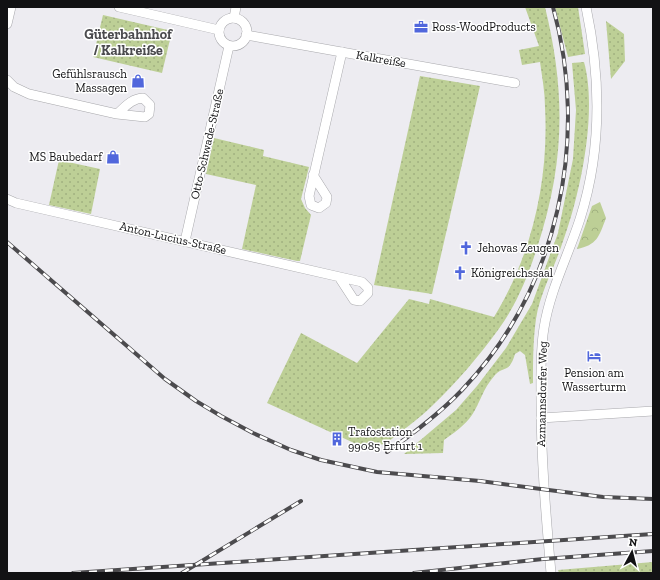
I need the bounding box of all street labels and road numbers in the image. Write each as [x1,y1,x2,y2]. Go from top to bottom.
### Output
street label: Kalkreiße [355,48,407,70]
street label: Otto-Schwade-Straße [187,87,227,201]
street label: Anton-Lucius-Straße [118,219,228,257]
street label: Azmannsdorfer Weg [534,341,550,447]

